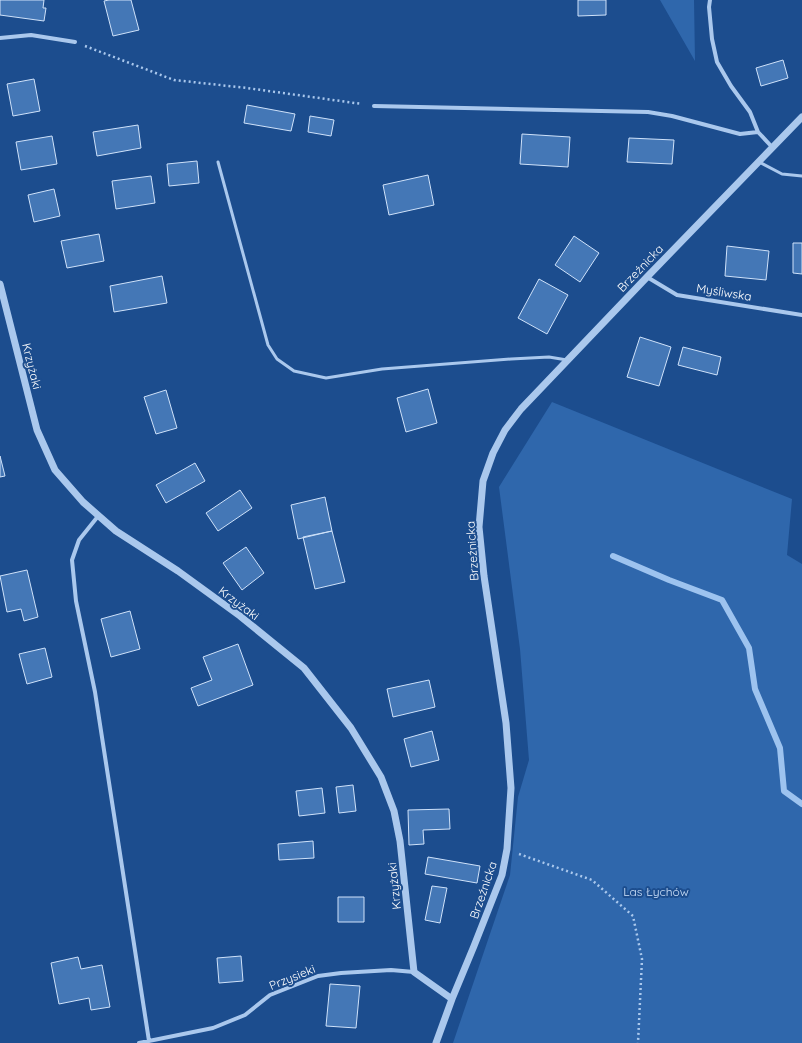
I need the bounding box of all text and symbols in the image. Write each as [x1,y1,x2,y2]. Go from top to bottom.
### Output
street label: Brzeźnicka [614,241,666,295]
street label: Myśliwska [695,280,753,304]
street label: Krzyżaki [19,341,45,391]
street label: Brzeźnicka [462,521,482,581]
street label: Krzyżaki [216,583,262,623]
street label: Brzeźnicka [466,859,500,921]
street label: Krzyżaki [384,862,404,910]
park label: Las Łychów [623,884,689,899]
street label: Przysieki [267,961,317,993]

